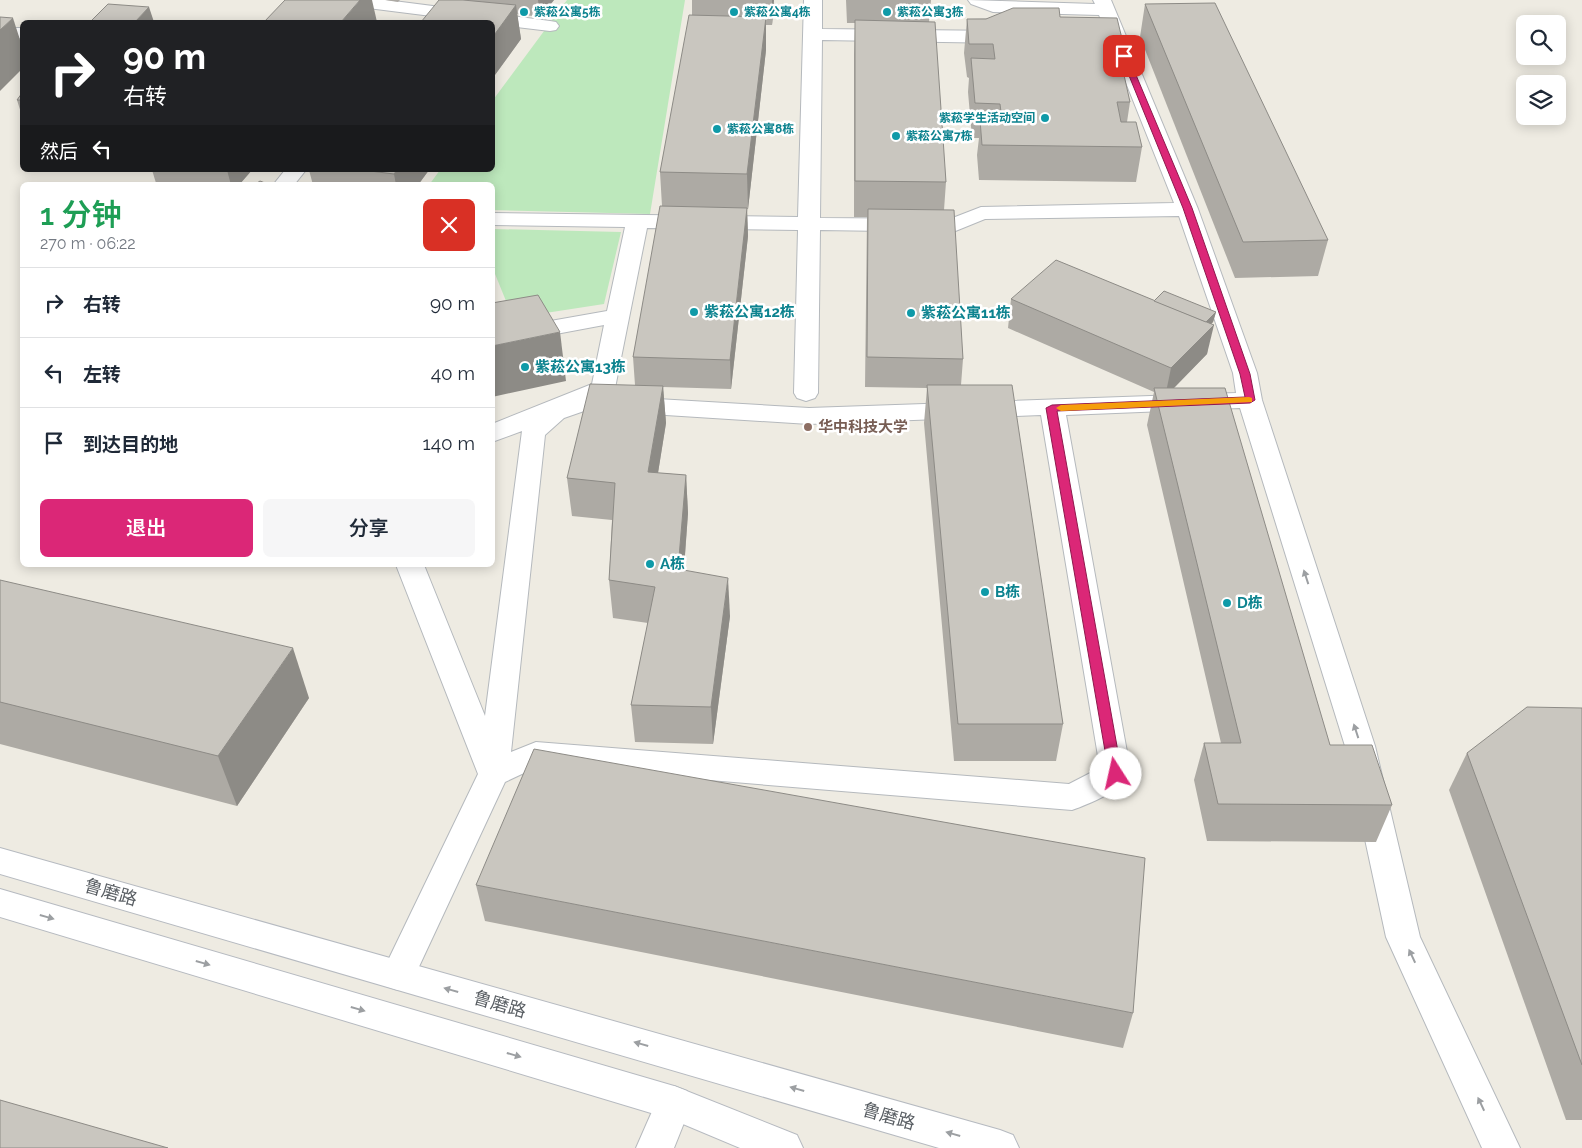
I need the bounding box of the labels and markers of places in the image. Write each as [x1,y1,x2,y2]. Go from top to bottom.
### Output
place label: 紫菘公寓5栋 [534,5,601,19]
place label: 紫菘公寓4栋 [744,5,811,19]
place label: 紫菘公寓3栋 [897,5,964,19]
marker: 紫菘公寓5栋 [518,6,530,18]
marker: 紫菘公寓4栋 [728,6,740,18]
marker: 紫菘公寓3栋 [881,6,893,18]
pin [1103,35,1145,77]
place label: 紫菘学生活动空间 [939,111,1035,125]
marker: 紫菘学生活动空间 [1039,112,1051,124]
place label: 紫菘公寓8栋 [727,122,794,136]
marker: 紫菘公寓8栋 [711,123,723,135]
place label: 紫菘公寓7栋 [906,129,973,143]
marker: 紫菘公寓7栋 [890,130,902,142]
place label: 紫菘公寓12栋 [704,303,795,321]
place label: 紫菘公寓11栋 [921,304,1011,322]
marker: 紫菘公寓12栋 [688,306,700,318]
marker: 紫菘公寓11栋 [905,307,917,319]
place label: 紫菘公寓13栋 [535,358,626,376]
marker: 紫菘公寓13栋 [519,361,531,373]
place label: 华中科技大学 [818,418,908,436]
marker: 华中科技大学 [802,421,814,433]
place label: A栋 [660,555,685,573]
marker: A栋 [644,558,656,570]
place label: B栋 [995,583,1020,601]
marker: B栋 [979,586,991,598]
place label: D栋 [1237,594,1263,612]
marker: D栋 [1221,597,1233,609]

